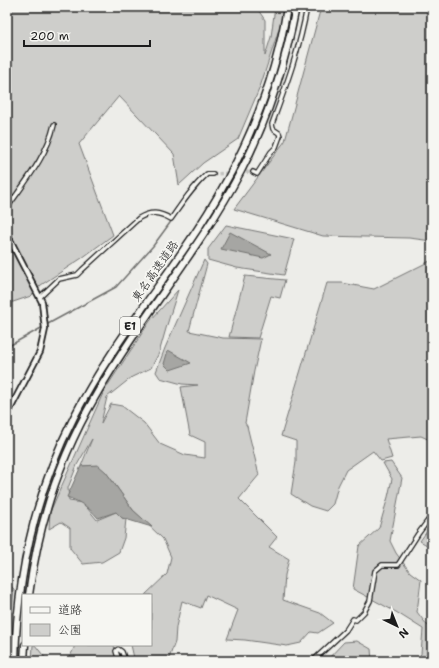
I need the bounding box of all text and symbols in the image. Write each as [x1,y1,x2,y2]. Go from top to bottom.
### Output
scale bar [24,22,150,48]
text: 200 m [30,28,69,44]
street label: 東名高速道路 [128,237,182,305]
road number: E1 [120,317,140,335]
legend [22,594,152,646]
text: 道路 [58,602,82,618]
north arrow [377,606,417,646]
text: 公園 [58,622,82,638]
text: N [395,624,412,642]

